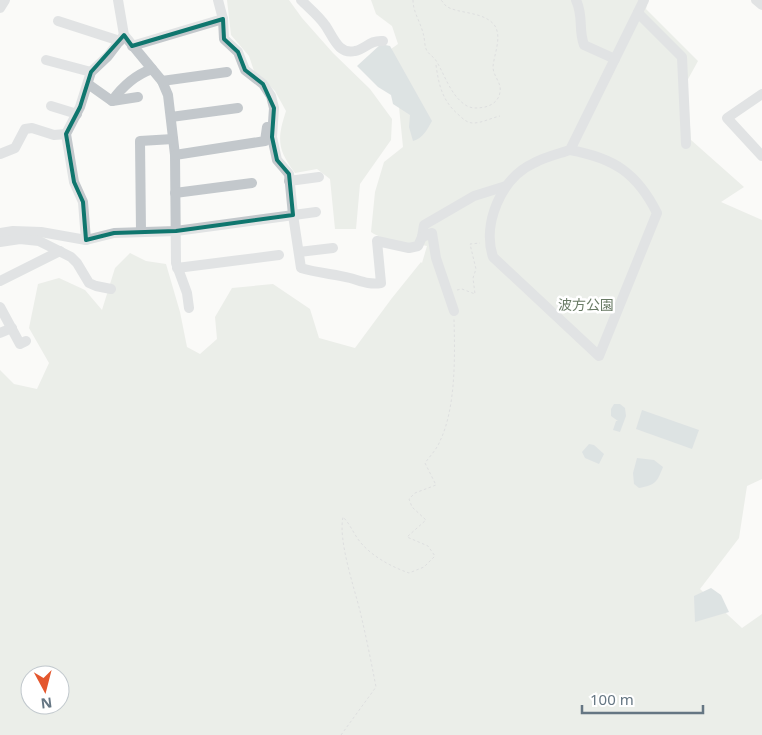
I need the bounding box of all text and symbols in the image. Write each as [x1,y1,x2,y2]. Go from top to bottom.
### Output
park label: 波方公園 [558,295,614,314]
north arrow [20,665,70,715]
scale bar [582,682,703,714]
text: 100 m [590,689,634,709]
text: N [40,693,53,714]

